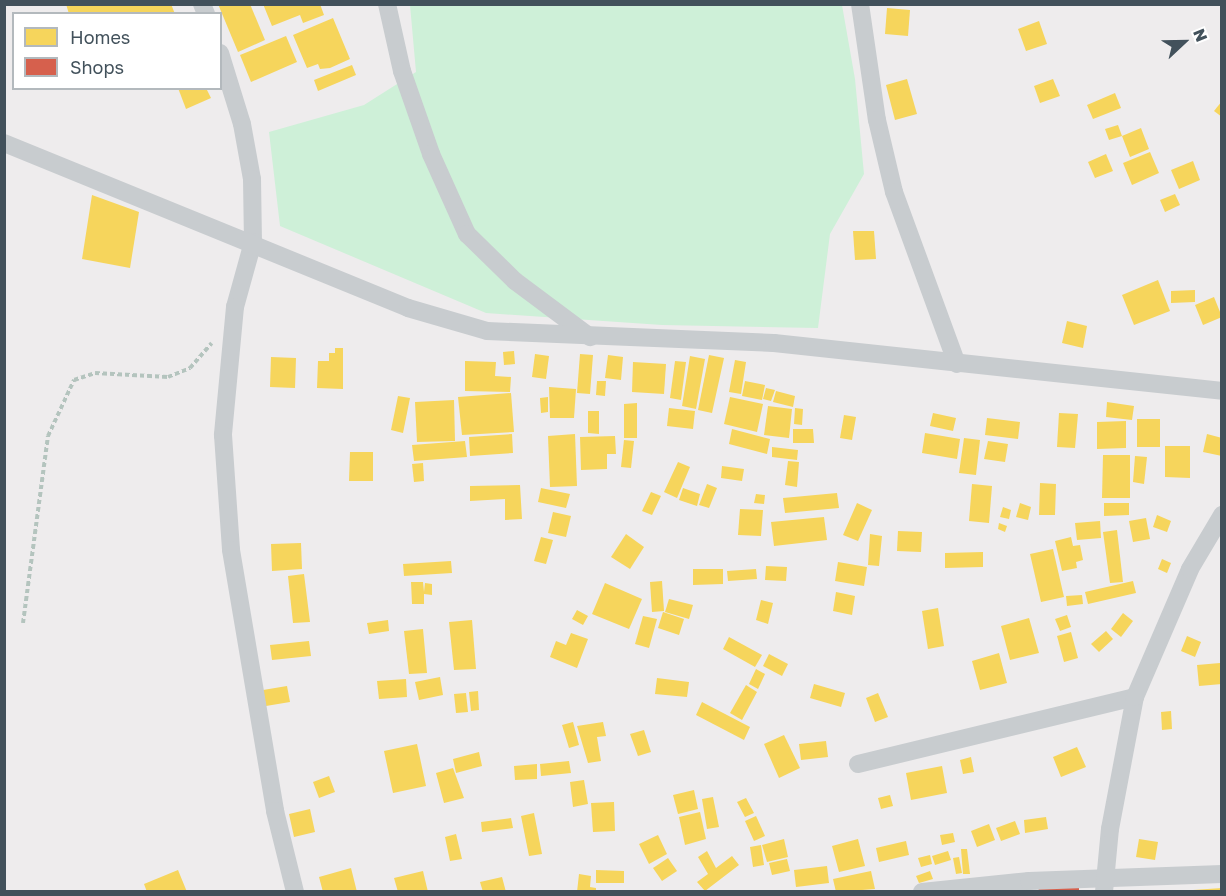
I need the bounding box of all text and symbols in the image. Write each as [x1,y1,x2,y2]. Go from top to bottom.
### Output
legend [12,12,222,90]
north arrow [1154,12,1214,72]
text: Homes [70,26,130,48]
text: N [1189,26,1212,45]
text: Shops [70,56,124,78]

